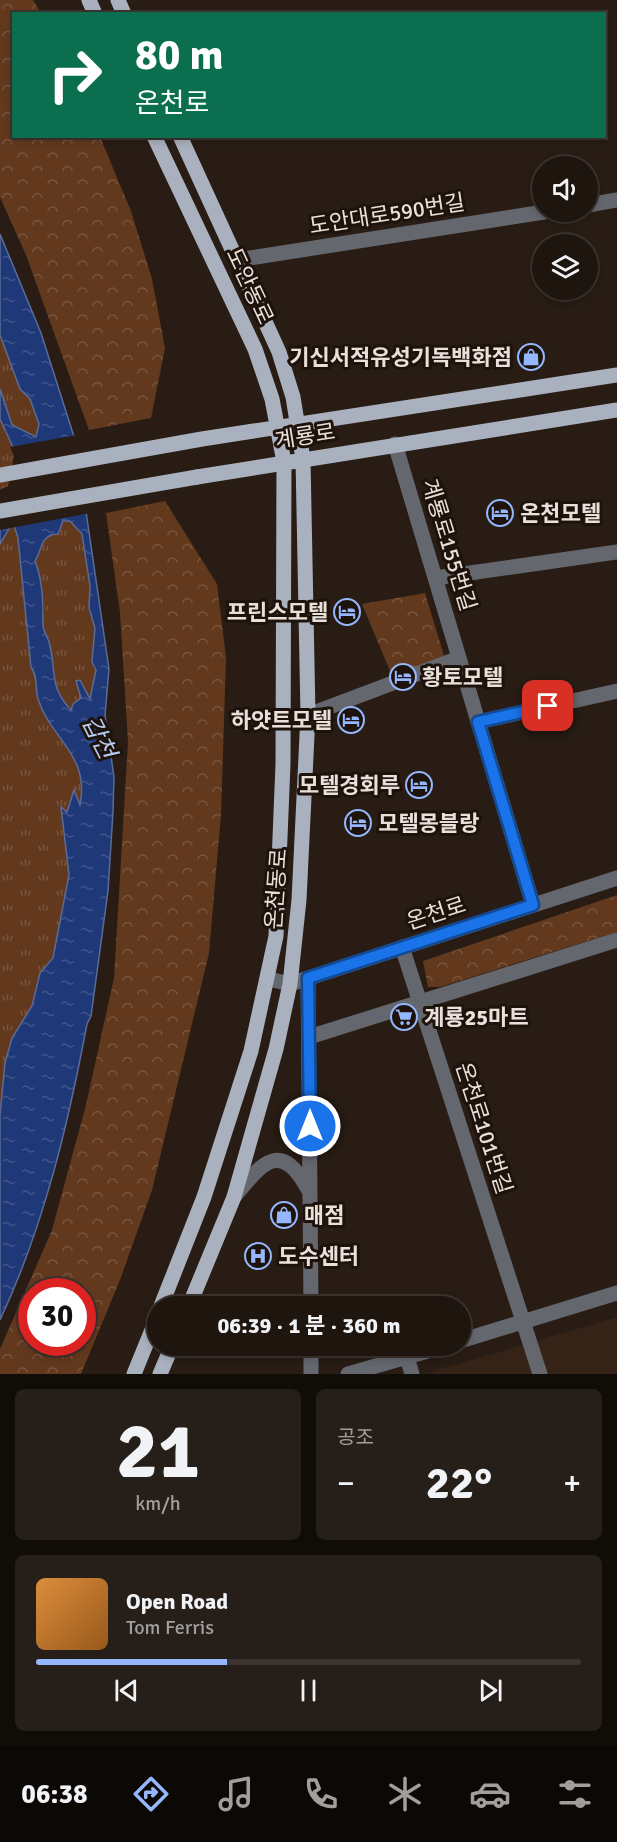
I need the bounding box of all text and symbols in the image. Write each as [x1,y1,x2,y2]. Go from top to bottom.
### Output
text: 80 m [135,30,224,81]
icon: right [36,36,114,114]
text: 온천로 [135,87,210,120]
map controls [532,156,598,300]
button: sound [532,156,598,222]
street label: 도안대로590번길 [307,188,467,240]
button: layers [532,234,598,300]
street label: 도안동로 [221,244,279,328]
shop icon: 기신서적유성기독백화점 [516,342,546,372]
place label: 기신서적유성기독백화점 [289,344,512,371]
street label: 계룡로 [273,418,337,454]
street label: 계룡로155번길 [416,476,482,614]
hotel icon: 온천모텔 [485,498,515,528]
place label: 온천모텔 [520,500,601,527]
hotel icon: 프린스모텔 [332,597,362,627]
place label: 프린스모텔 [227,599,328,626]
hotel icon: 황토모텔 [388,662,418,692]
place label: 황토모텔 [422,664,503,691]
pin [522,680,573,731]
icon: arrive [531,689,564,722]
hotel icon: 하얏트모텔 [336,705,366,735]
place label: 하얏트모텔 [231,707,332,734]
water label: 갑천 [76,711,124,766]
hotel icon: 모텔경회루 [404,770,434,800]
place label: 모텔경회루 [299,772,400,799]
hotel icon: 모텔몽블랑 [343,808,373,838]
place label: 모텔몽블랑 [378,810,479,837]
street label: 온천동로 [260,848,292,930]
street label: 온천로 [403,891,469,935]
supermarket icon: 계룡25마트 [389,1002,419,1032]
place label: 계룡25마트 [424,1004,529,1031]
street label: 온천로101번길 [450,1059,518,1197]
position arrow [278,1094,342,1158]
shop icon: 매점 [269,1200,299,1230]
place label: 매점 [304,1202,344,1229]
hospital icon: 도수센터 [243,1241,273,1271]
place label: 도수센터 [278,1243,359,1270]
speed limit sign: 30 [18,1278,96,1356]
text: 06:39 · 1 분 · 360 m [217,1312,401,1339]
text: 21 [116,1404,200,1500]
text: 공조 [337,1425,374,1450]
text: 22° [426,1456,492,1511]
text: − [337,1463,355,1504]
text: + [563,1463,581,1504]
text: km/h [135,1491,181,1516]
text: Open Road [126,1588,228,1615]
text: Tom Ferris [126,1615,214,1640]
icon: previous [110,1674,143,1707]
icon: pause [292,1674,325,1707]
icon: next [474,1674,507,1707]
icon: directions [130,1773,172,1815]
icon: music [215,1773,257,1815]
icon: phone [300,1773,342,1815]
icon: climate [384,1773,426,1815]
icon: car [469,1773,511,1815]
icon: filters [554,1773,596,1815]
text: 06:38 [21,1778,88,1811]

